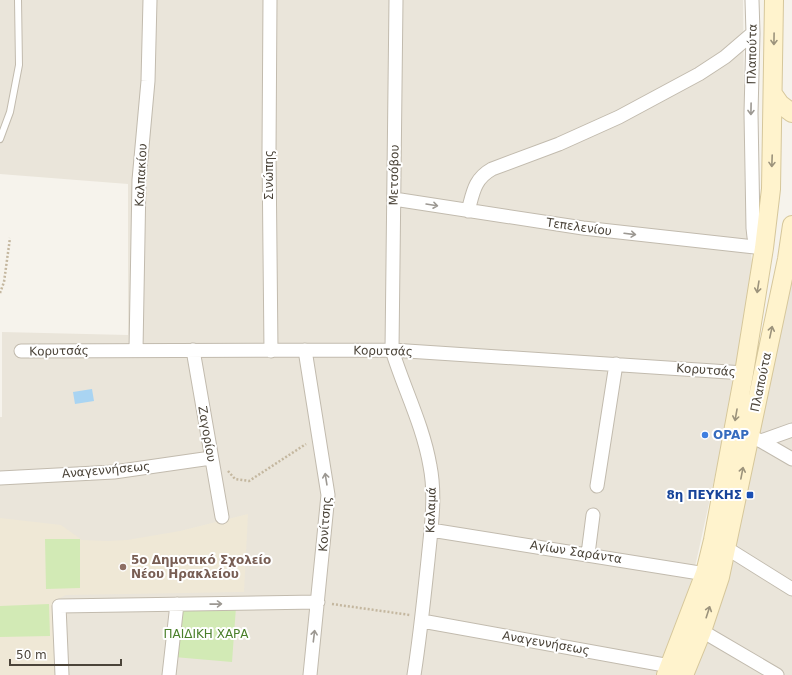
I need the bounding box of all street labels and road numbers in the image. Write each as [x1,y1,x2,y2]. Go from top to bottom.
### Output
street label: Πλαπούτα [744,23,760,84]
street label: Καλπακίου [132,143,150,207]
street label: Μετσόβου [386,144,402,206]
street label: Σινώπης [262,150,276,200]
street label: Τεπελενίου [544,215,613,239]
street label: Κορυτσάς [29,343,89,359]
street label: Κορυτσάς [353,343,413,359]
street label: Πλαπούτα [748,351,774,413]
street label: Κορυτσάς [676,361,736,379]
street label: Ζαγορίου [195,405,219,463]
street label: Αναγεννήσεως [61,459,151,481]
street label: Καλαμά [423,487,439,533]
street label: Κονίτσης [316,496,334,552]
street label: Αγίων Σαράντα [529,538,623,566]
street label: Αναγεννήσεως [501,628,591,658]

